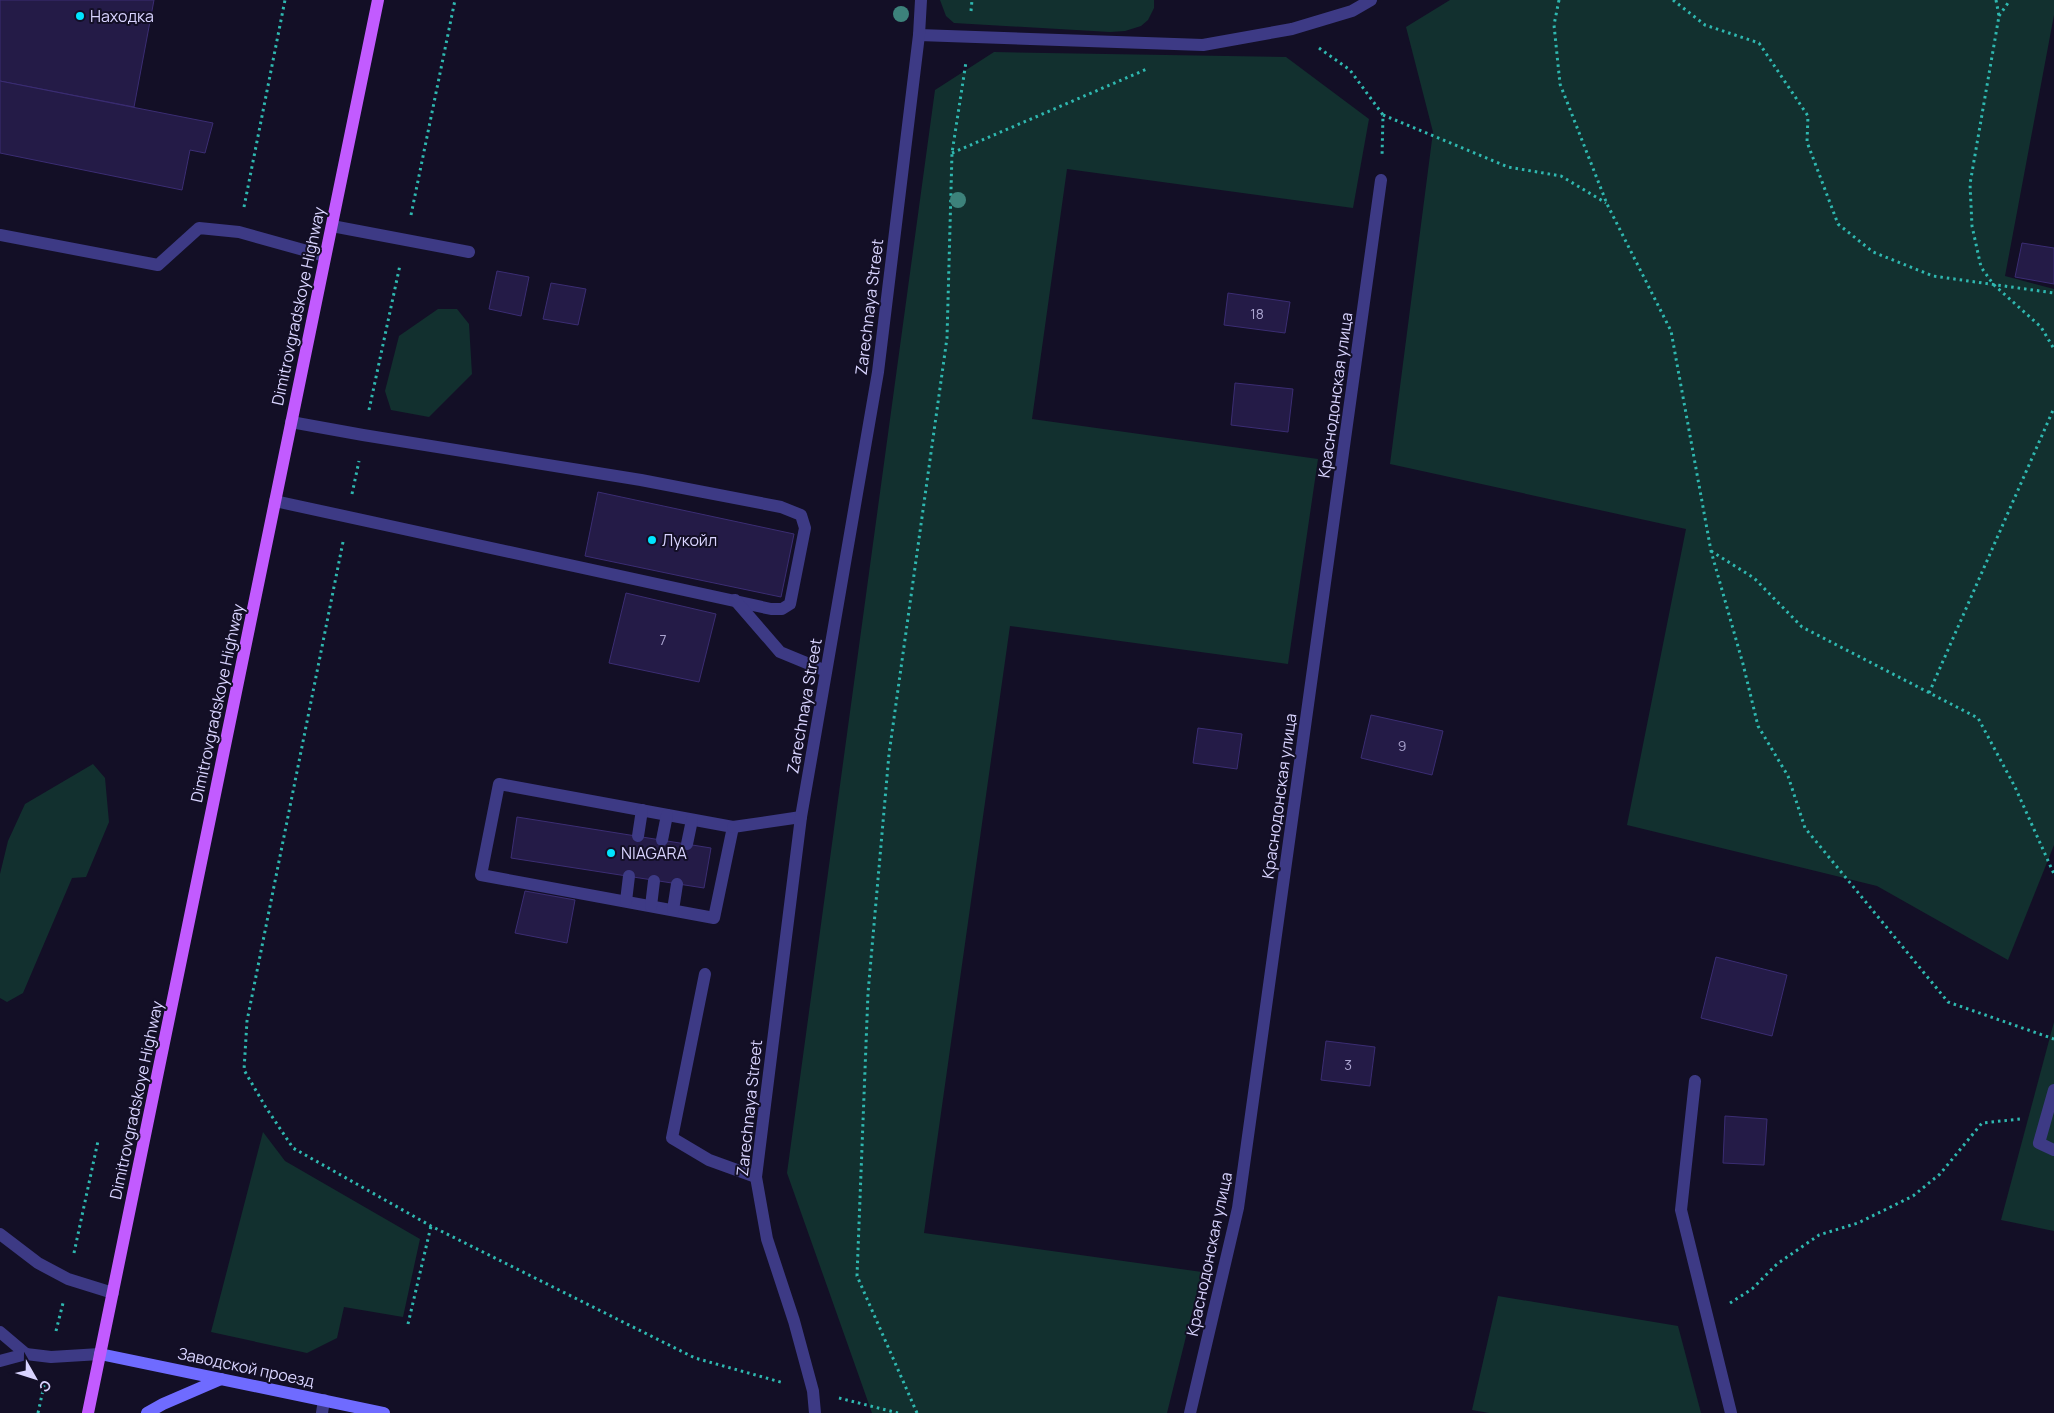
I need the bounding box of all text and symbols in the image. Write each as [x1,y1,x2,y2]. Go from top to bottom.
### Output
place label: Находка [90,5,154,27]
marker: Находка [74,10,86,22]
street label: Dimitrovgradskoye Highway [266,204,330,407]
street label: Zarechnaya Street [850,238,888,376]
house number: 18 [1250,304,1264,323]
street label: Краснодонская улица [1312,311,1358,479]
place label: Лукойл [662,529,717,551]
marker: Лукойл [646,534,658,546]
street label: Dimitrovgradskoye Highway [185,601,249,804]
house number: 7 [659,630,667,649]
street label: Zarechnaya Street [781,637,827,775]
street label: Краснодонская улица [1256,712,1302,880]
house number: 9 [1398,736,1406,755]
place label: NIAGARA [621,842,687,864]
marker: NIAGARA [605,847,617,859]
street label: Dimitrovgradskoye Highway [104,998,168,1201]
street label: Zarechnaya Street [731,1039,767,1177]
house number: 3 [1344,1055,1352,1074]
street label: Краснодонская улица [1181,1170,1237,1338]
street label: Заводской проезд [176,1342,317,1392]
north arrow [10,1353,60,1403]
text: С [35,1376,56,1396]

